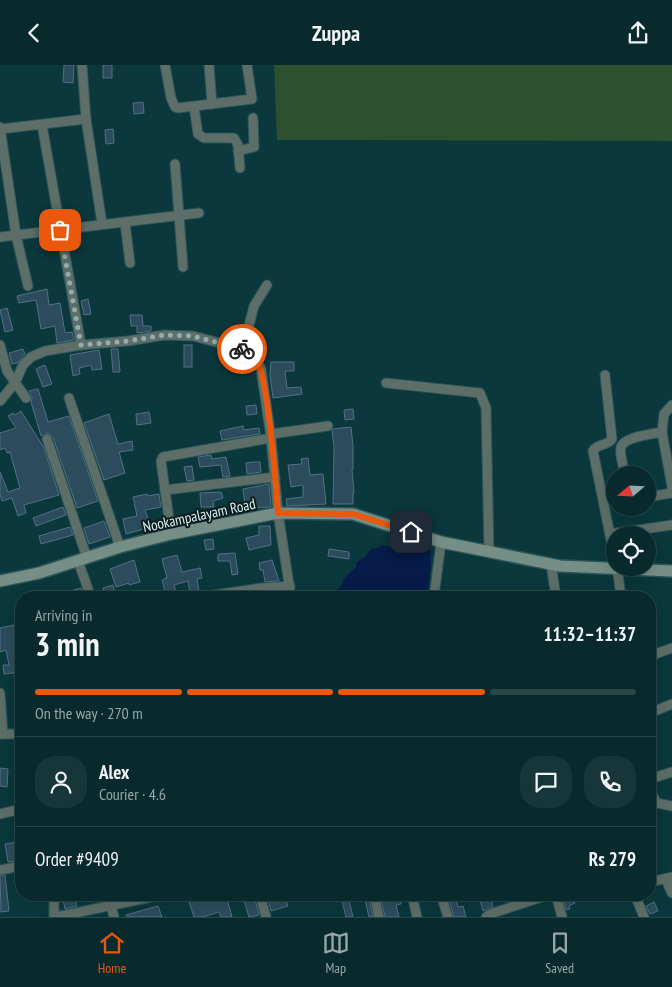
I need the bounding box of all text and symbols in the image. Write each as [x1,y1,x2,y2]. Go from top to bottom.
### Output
icon: back [20,19,48,47]
text: Zuppa [312,19,360,47]
icon: share [624,19,652,47]
pin [39,209,81,251]
icon: bag [46,216,74,244]
courier [217,324,267,374]
icon: bike [228,335,256,363]
north arrow [606,466,656,516]
map controls [606,466,656,576]
street label: Nookampalayam Road [141,494,257,536]
pin [390,511,432,553]
icon: home [397,518,425,546]
button: locate [606,526,656,576]
text: Arriving in [35,605,92,625]
text: 11:32–11:37 [543,622,636,646]
text: 3 min [35,623,100,665]
text: On the way · 270 m [35,703,143,723]
button: person [35,756,87,808]
button: chat [520,756,572,808]
button: phone [584,756,636,808]
text: Alex [99,760,129,784]
text: Courier · 4.6 [99,784,166,804]
text: Order #9409 [35,847,119,871]
text: Rs 279 [589,847,636,871]
tab: Home [98,929,126,977]
tab: Map [322,929,350,977]
tab: Saved [545,929,574,977]

